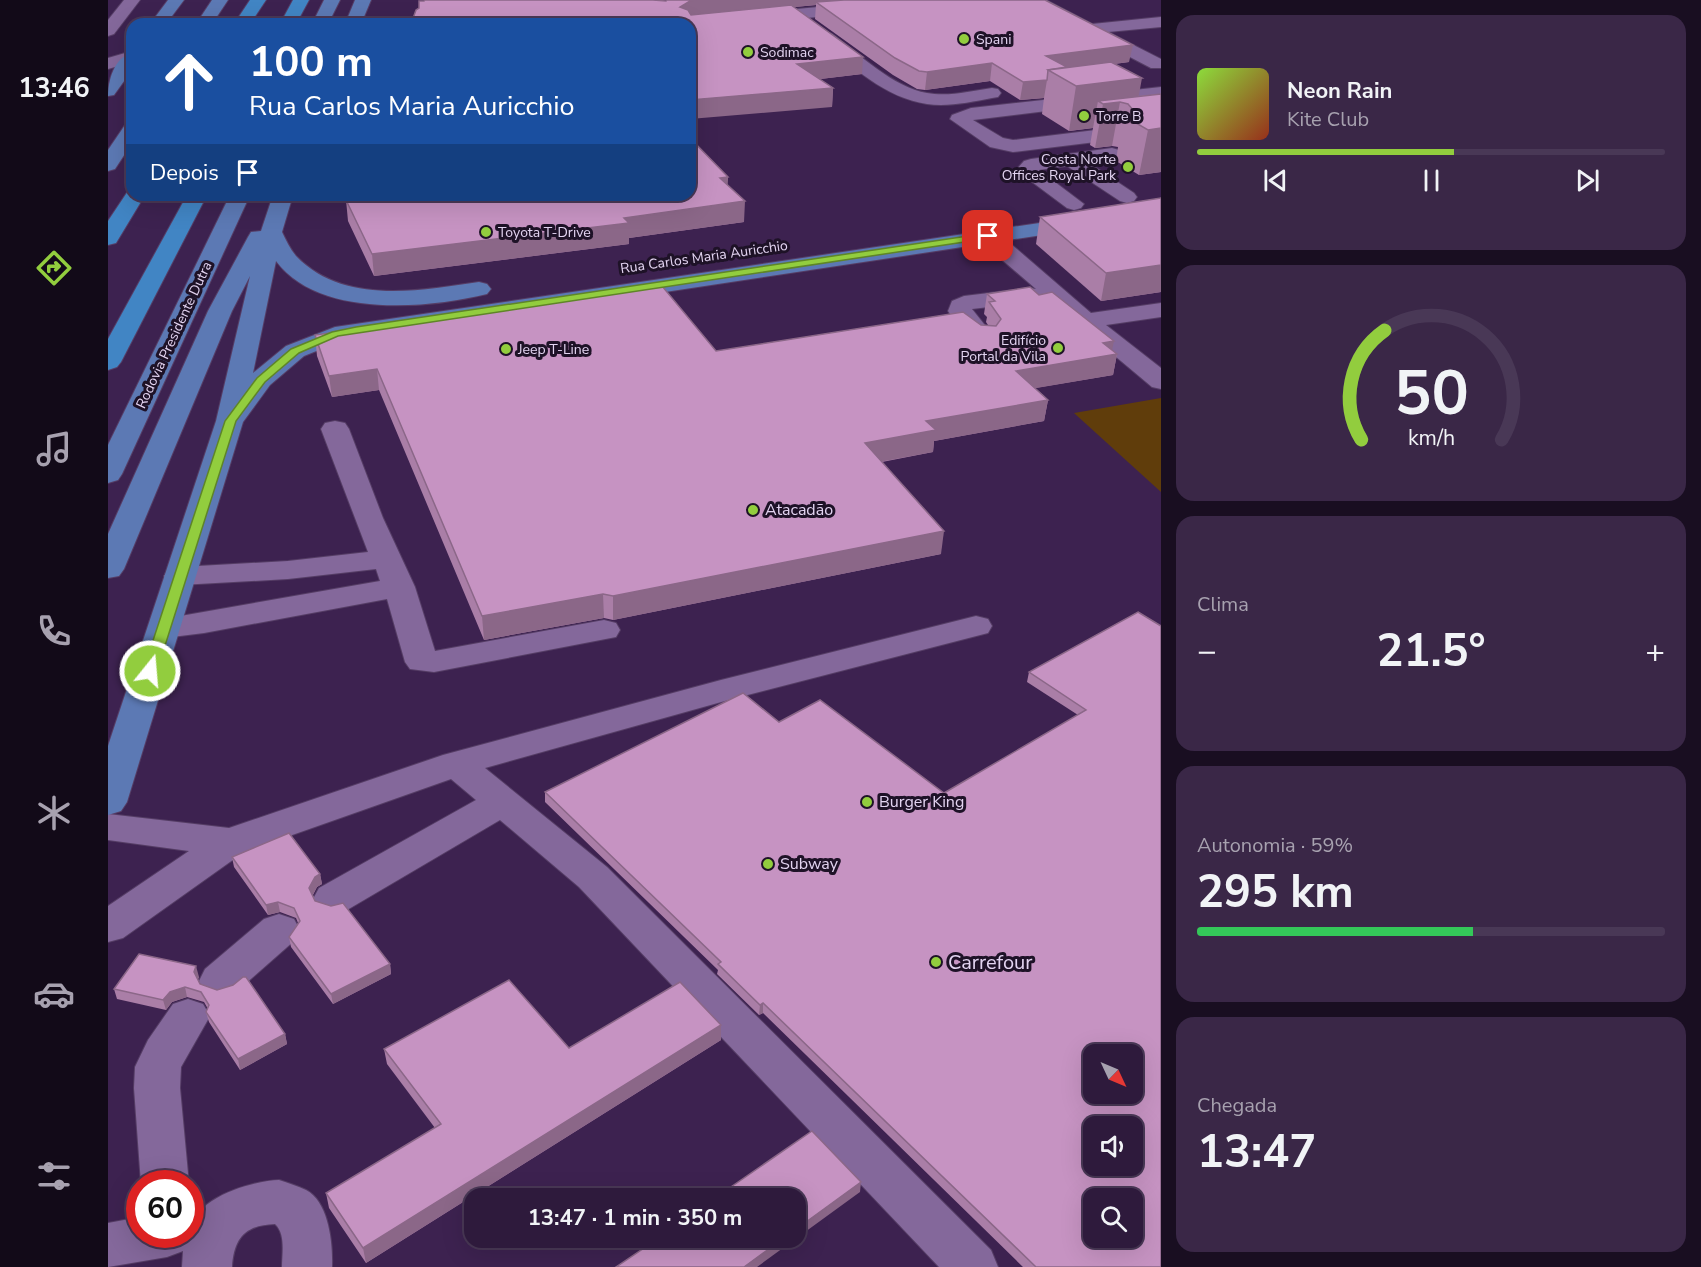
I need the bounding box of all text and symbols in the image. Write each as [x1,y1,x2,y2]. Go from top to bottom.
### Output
place label: Spani [976,30,1011,49]
marker: Spani [957,32,971,46]
text: 100 m [249,34,373,91]
icon: ahead [150,42,228,120]
place label: Sodimac [760,43,814,62]
marker: Sodimac [741,45,755,59]
text: 13:46 [18,70,90,107]
text: Neon Rain [1287,76,1392,106]
text: Rua Carlos Maria Auricchio [249,88,575,125]
text: Kite Club [1287,106,1369,133]
place label: Torre B [1096,107,1142,126]
marker: Torre B [1077,109,1091,123]
place label: Costa Norte Offices Royal Park [1002,150,1117,185]
icon: arrive [231,156,264,189]
text: Depois [150,158,219,188]
marker: Costa Norte Offices Royal Park [1121,160,1135,174]
icon: previous [1259,164,1292,197]
icon: pause [1415,164,1448,197]
icon: next [1571,164,1604,197]
pin [962,210,1013,261]
icon: arrive [971,219,1004,252]
place label: Toyota T-Drive [498,223,591,242]
marker: Toyota T-Drive [479,225,493,239]
street label: Rua Carlos Maria Auricchio [619,236,789,278]
icon: directions [33,247,75,289]
street label: Rodovia Presidente Dutra [132,258,216,412]
place label: Edifício Portal da Vila [961,331,1046,366]
place label: Jeep T-Line [517,340,589,359]
marker: Edifício Portal da Vila [1051,341,1065,355]
marker: Jeep T-Line [499,342,513,356]
text: 50 [1394,351,1468,436]
text: km/h [1407,424,1455,454]
icon: music [33,428,75,470]
place label: Atacadão [765,499,833,521]
marker: Atacadão [746,503,760,517]
text: Clima [1197,591,1249,618]
icon: phone [33,610,75,652]
text: 21.5° [1376,621,1486,682]
text: − [1197,629,1217,674]
text: + [1645,629,1665,674]
position arrow [118,639,182,703]
place label: Burger King [879,791,964,813]
icon: climate [33,792,75,834]
marker: Burger King [860,795,874,809]
text: Autonomia · 59% [1197,832,1353,859]
place label: Subway [780,853,839,875]
marker: Subway [761,857,775,871]
text: 295 km [1197,862,1354,923]
place label: Carrefour [948,949,1032,976]
marker: Carrefour [929,955,943,969]
icon: car [33,973,75,1015]
north arrow [1083,1044,1143,1104]
map controls [1083,1044,1143,1248]
text: Chegada [1197,1092,1277,1119]
button: sound [1083,1116,1143,1176]
text: 13:47 [1197,1122,1316,1183]
icon: filters [33,1155,75,1197]
speed limit sign: 60 [126,1170,204,1248]
button: search [1083,1188,1143,1248]
text: 13:47 · 1 min · 350 m [528,1203,742,1233]

